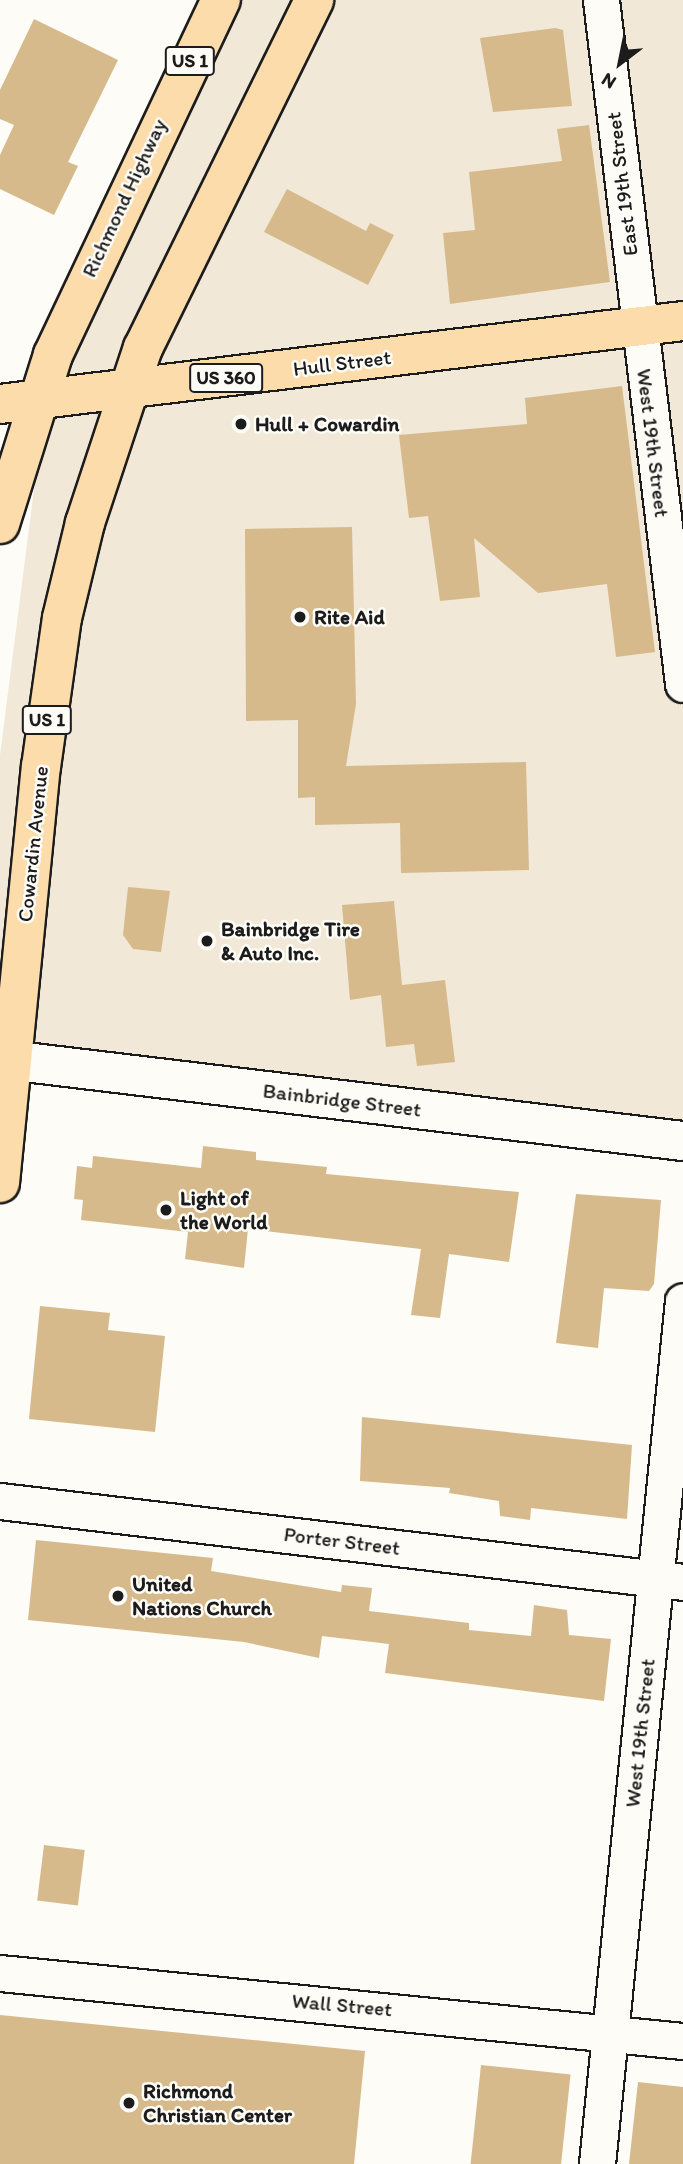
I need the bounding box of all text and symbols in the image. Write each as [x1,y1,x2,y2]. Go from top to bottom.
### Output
north arrow [585,28,655,98]
road number: US 1 [164,45,216,76]
text: N [597,68,620,94]
street label: East 19th Street [601,111,643,257]
street label: Richmond Highway [77,115,171,281]
street label: Hull Street [292,345,392,381]
road number: US 360 [188,362,264,394]
street label: West 19th Street [631,368,675,518]
place label: Hull + Cowardin [255,411,399,437]
marker: Hull + Cowardin [233,416,249,432]
place label: Rite Aid [314,604,385,630]
marker: Rite Aid [292,609,308,625]
road number: US 1 [21,705,73,736]
street label: Cowardin Avenue [12,765,54,923]
place label: Bainbridge Tire & Auto Inc. [221,916,360,966]
marker: Bainbridge Tire & Auto Inc. [199,933,215,949]
street label: Bainbridge Street [262,1078,422,1122]
place label: Light of the World [180,1185,267,1235]
marker: Light of the World [158,1202,174,1218]
street label: Porter Street [282,1521,402,1561]
place label: United Nations Church [132,1571,272,1621]
marker: United Nations Church [110,1588,126,1604]
street label: West 19th Street [620,1658,660,1808]
street label: Wall Street [291,1988,393,2022]
place label: Richmond Christian Center [143,2078,292,2128]
marker: Richmond Christian Center [121,2095,137,2111]

